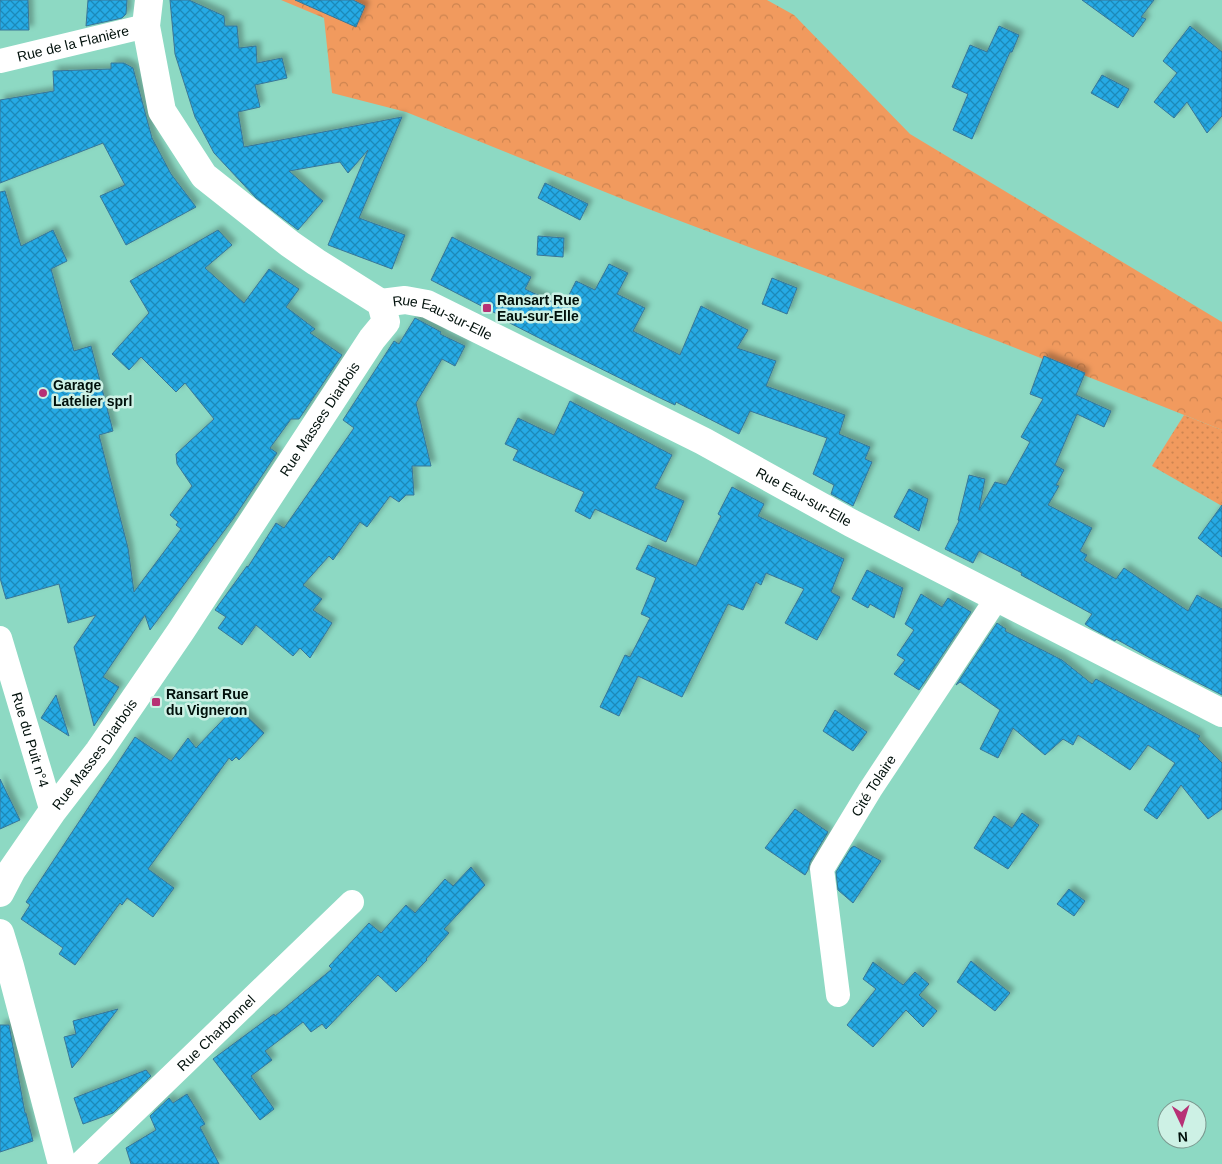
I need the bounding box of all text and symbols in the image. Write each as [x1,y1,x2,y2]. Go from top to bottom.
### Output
street label: Rue de la Flanière [15,22,131,65]
street label: Rue Eau-sur-Elle [392,292,495,343]
place label: Ransart Rue Eau-sur-Elle [497,292,580,324]
marker: Ransart Rue Eau-sur-Elle [481,302,493,314]
street label: Rue Masses Diarbois [276,359,363,479]
place label: Garage Latelier sprl [53,377,132,409]
marker: Garage Latelier sprl [37,387,49,399]
street label: Rue Eau-sur-Elle [753,464,855,530]
place label: Ransart Rue du Vigneron [166,686,249,718]
street label: Rue du Puit n°4 [9,690,52,789]
street label: Rue Masses Diarbois [49,696,140,813]
marker: Ransart Rue du Vigneron [150,696,162,708]
street label: Cité Tolaire [848,752,899,819]
street label: Rue Charbonnel [174,992,258,1074]
north arrow [1157,1099,1207,1149]
text: N [1177,1129,1189,1145]

